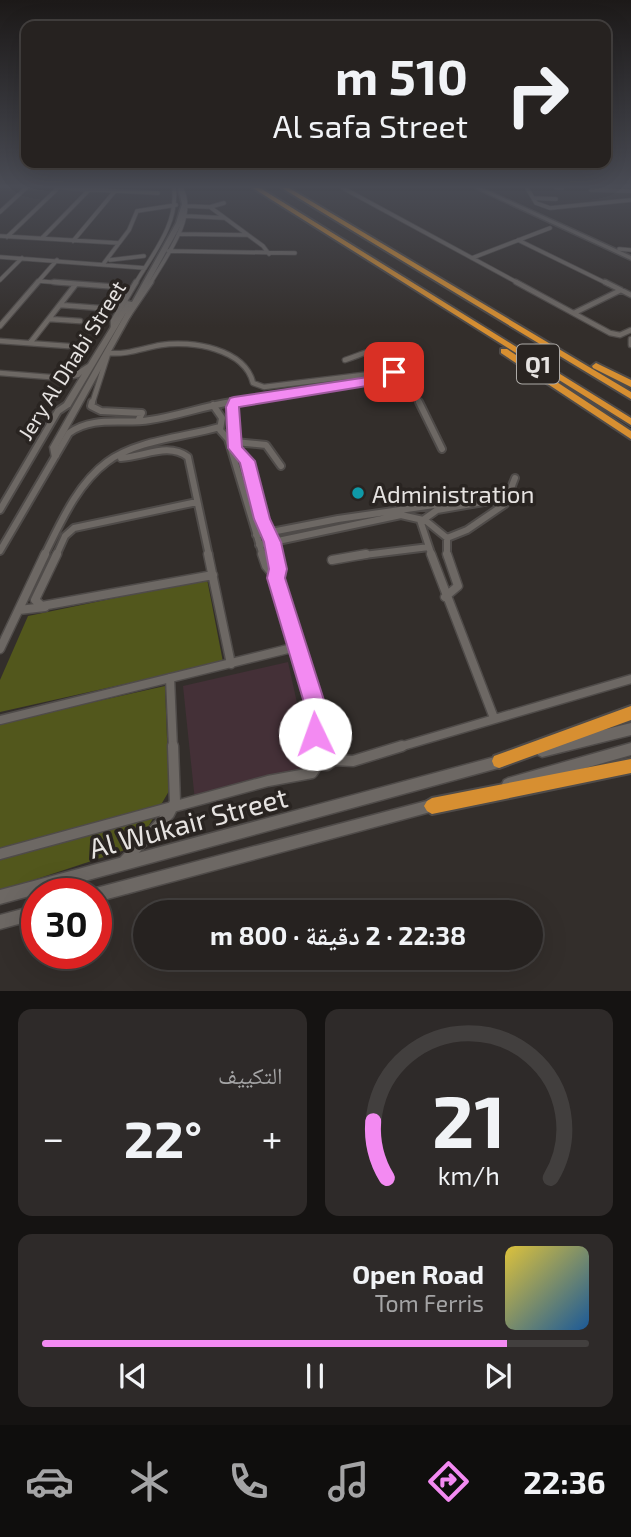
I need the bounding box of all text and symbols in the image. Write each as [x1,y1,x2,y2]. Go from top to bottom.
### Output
text: 510 m [335,46,468,105]
icon: right [492,49,583,140]
text: Al safa Street [273,106,468,144]
street label: Jery Al Dhabi Street [12,276,130,444]
pin [364,342,424,402]
road number: Q1 [517,344,559,384]
icon: arrive [375,353,413,391]
place label: Administration [372,479,534,508]
marker: Administration [350,485,366,501]
position arrow [278,697,352,771]
street label: Al Wukair Street [85,779,291,865]
speed limit sign: 30 [21,878,112,969]
text: 22:38 · 2 دقيقة · 800 m [210,919,466,950]
text: التكييف [218,1061,283,1089]
text: 21 [432,1076,506,1164]
text: 22° [124,1106,202,1168]
text: − [42,1114,64,1160]
text: + [262,1114,283,1160]
text: km/h [438,1160,500,1190]
text: Open Road [352,1258,484,1289]
text: Tom Ferris [375,1289,484,1317]
icon: previous [114,1357,152,1395]
icon: pause [296,1357,334,1395]
icon: next [479,1357,517,1395]
icon: car [25,1457,74,1506]
icon: climate [125,1457,174,1506]
icon: phone [224,1457,273,1506]
icon: music [324,1457,373,1506]
icon: directions [424,1457,473,1506]
text: 22:36 [523,1462,606,1500]

